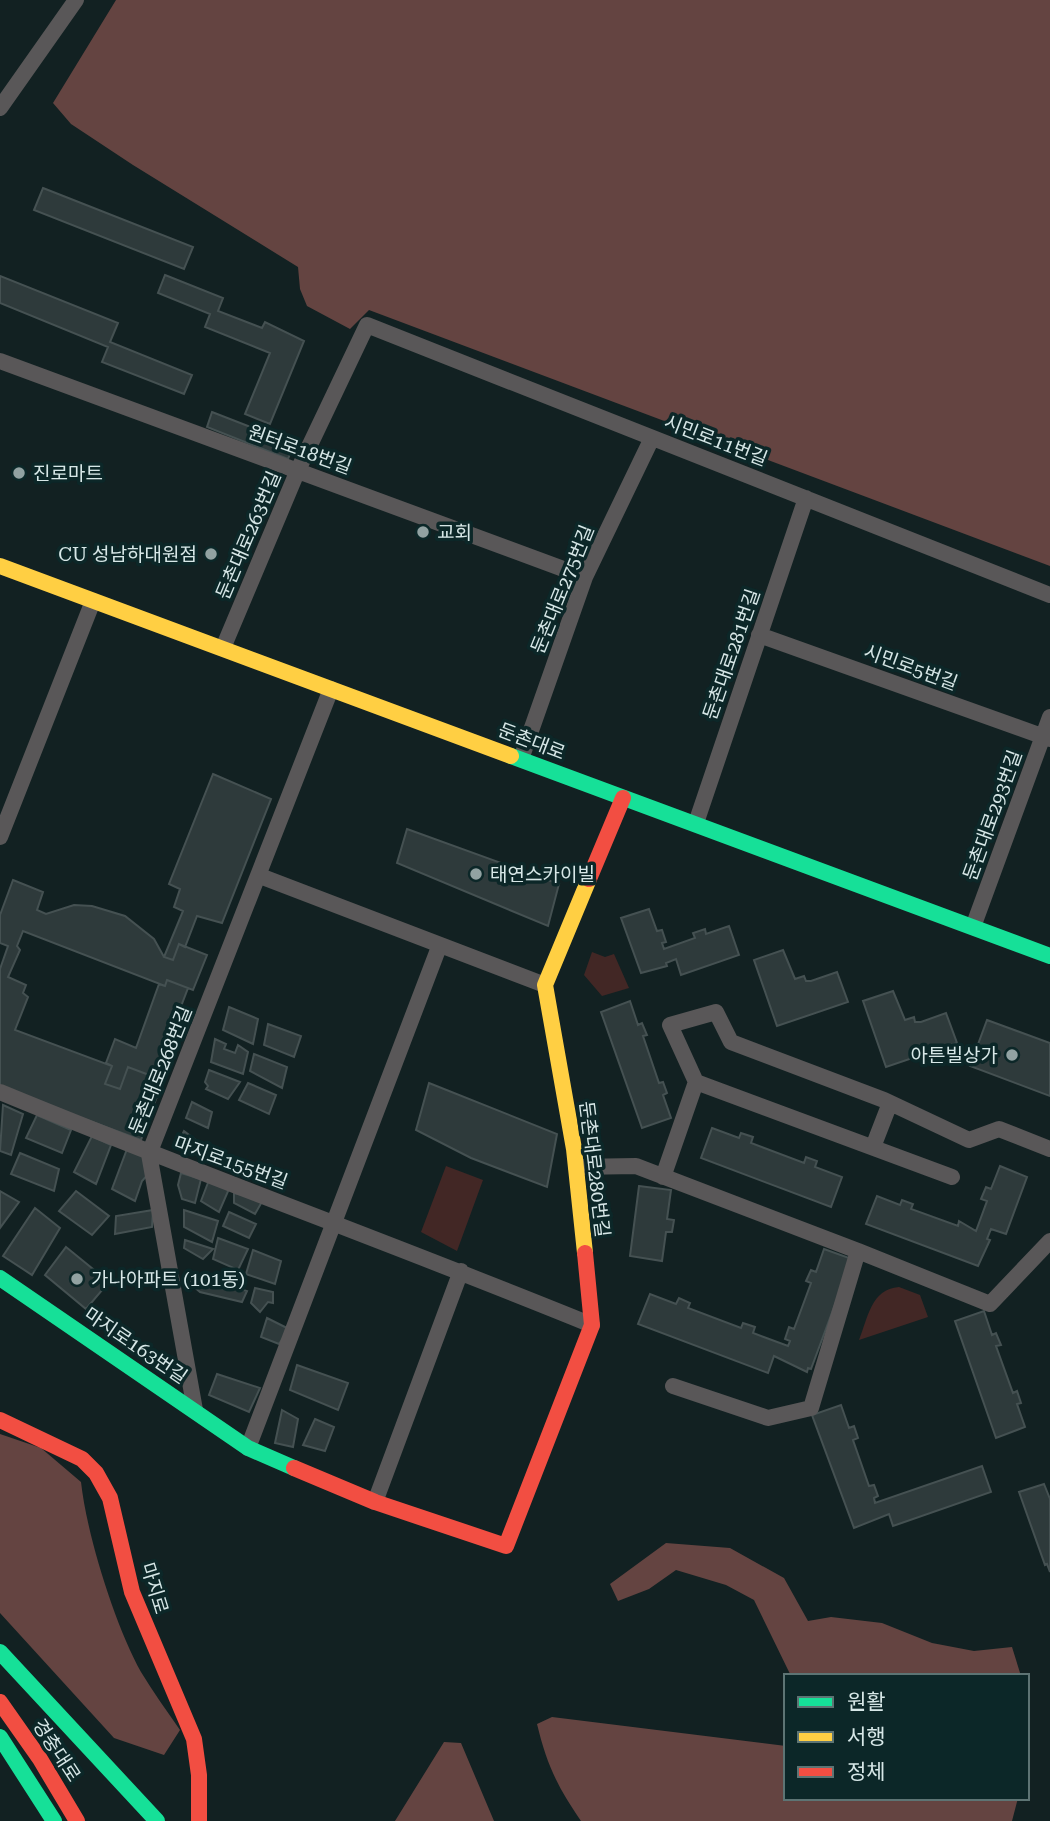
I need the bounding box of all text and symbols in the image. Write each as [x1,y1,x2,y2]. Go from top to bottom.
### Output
street label: 시민로11번길 [661,410,771,471]
street label: 원터로18번길 [245,420,355,479]
place label: 진로마트 [33,462,103,485]
marker: 진로마트 [11,465,27,481]
street label: 둔촌대로263번길 [211,468,286,603]
place label: 교회 [437,521,472,544]
street label: 둔촌대로275번길 [526,521,599,657]
marker: 교회 [415,524,431,540]
place label: CU 성남하대원점 [58,543,197,566]
marker: CU 성남하대원점 [203,546,219,562]
street label: 둔촌대로281번길 [698,586,765,723]
street label: 시민로5번길 [861,640,961,695]
street label: 둔촌대로 [495,718,569,765]
street label: 둔촌대로293번길 [958,747,1027,883]
place label: 태연스카이빌 [490,863,595,886]
marker: 태연스카이빌 [468,866,484,882]
street label: 둔촌대로268번길 [124,1002,197,1138]
place label: 아튼빌상가 [911,1044,998,1067]
marker: 아튼빌상가 [1004,1047,1020,1063]
street label: 둔촌대로280번길 [575,1100,614,1238]
street label: 마지로155번길 [171,1131,291,1194]
place label: 가나아파트 (101동) [91,1268,245,1291]
marker: 가나아파트 (101동) [69,1271,85,1287]
street label: 마지로163번길 [80,1303,192,1388]
street label: 마지로 [136,1560,173,1617]
legend [784,1674,1029,1800]
text: 원활 [847,1690,886,1714]
street label: 경충대로 [28,1715,85,1786]
text: 서행 [847,1725,886,1749]
text: 정체 [847,1760,886,1784]

